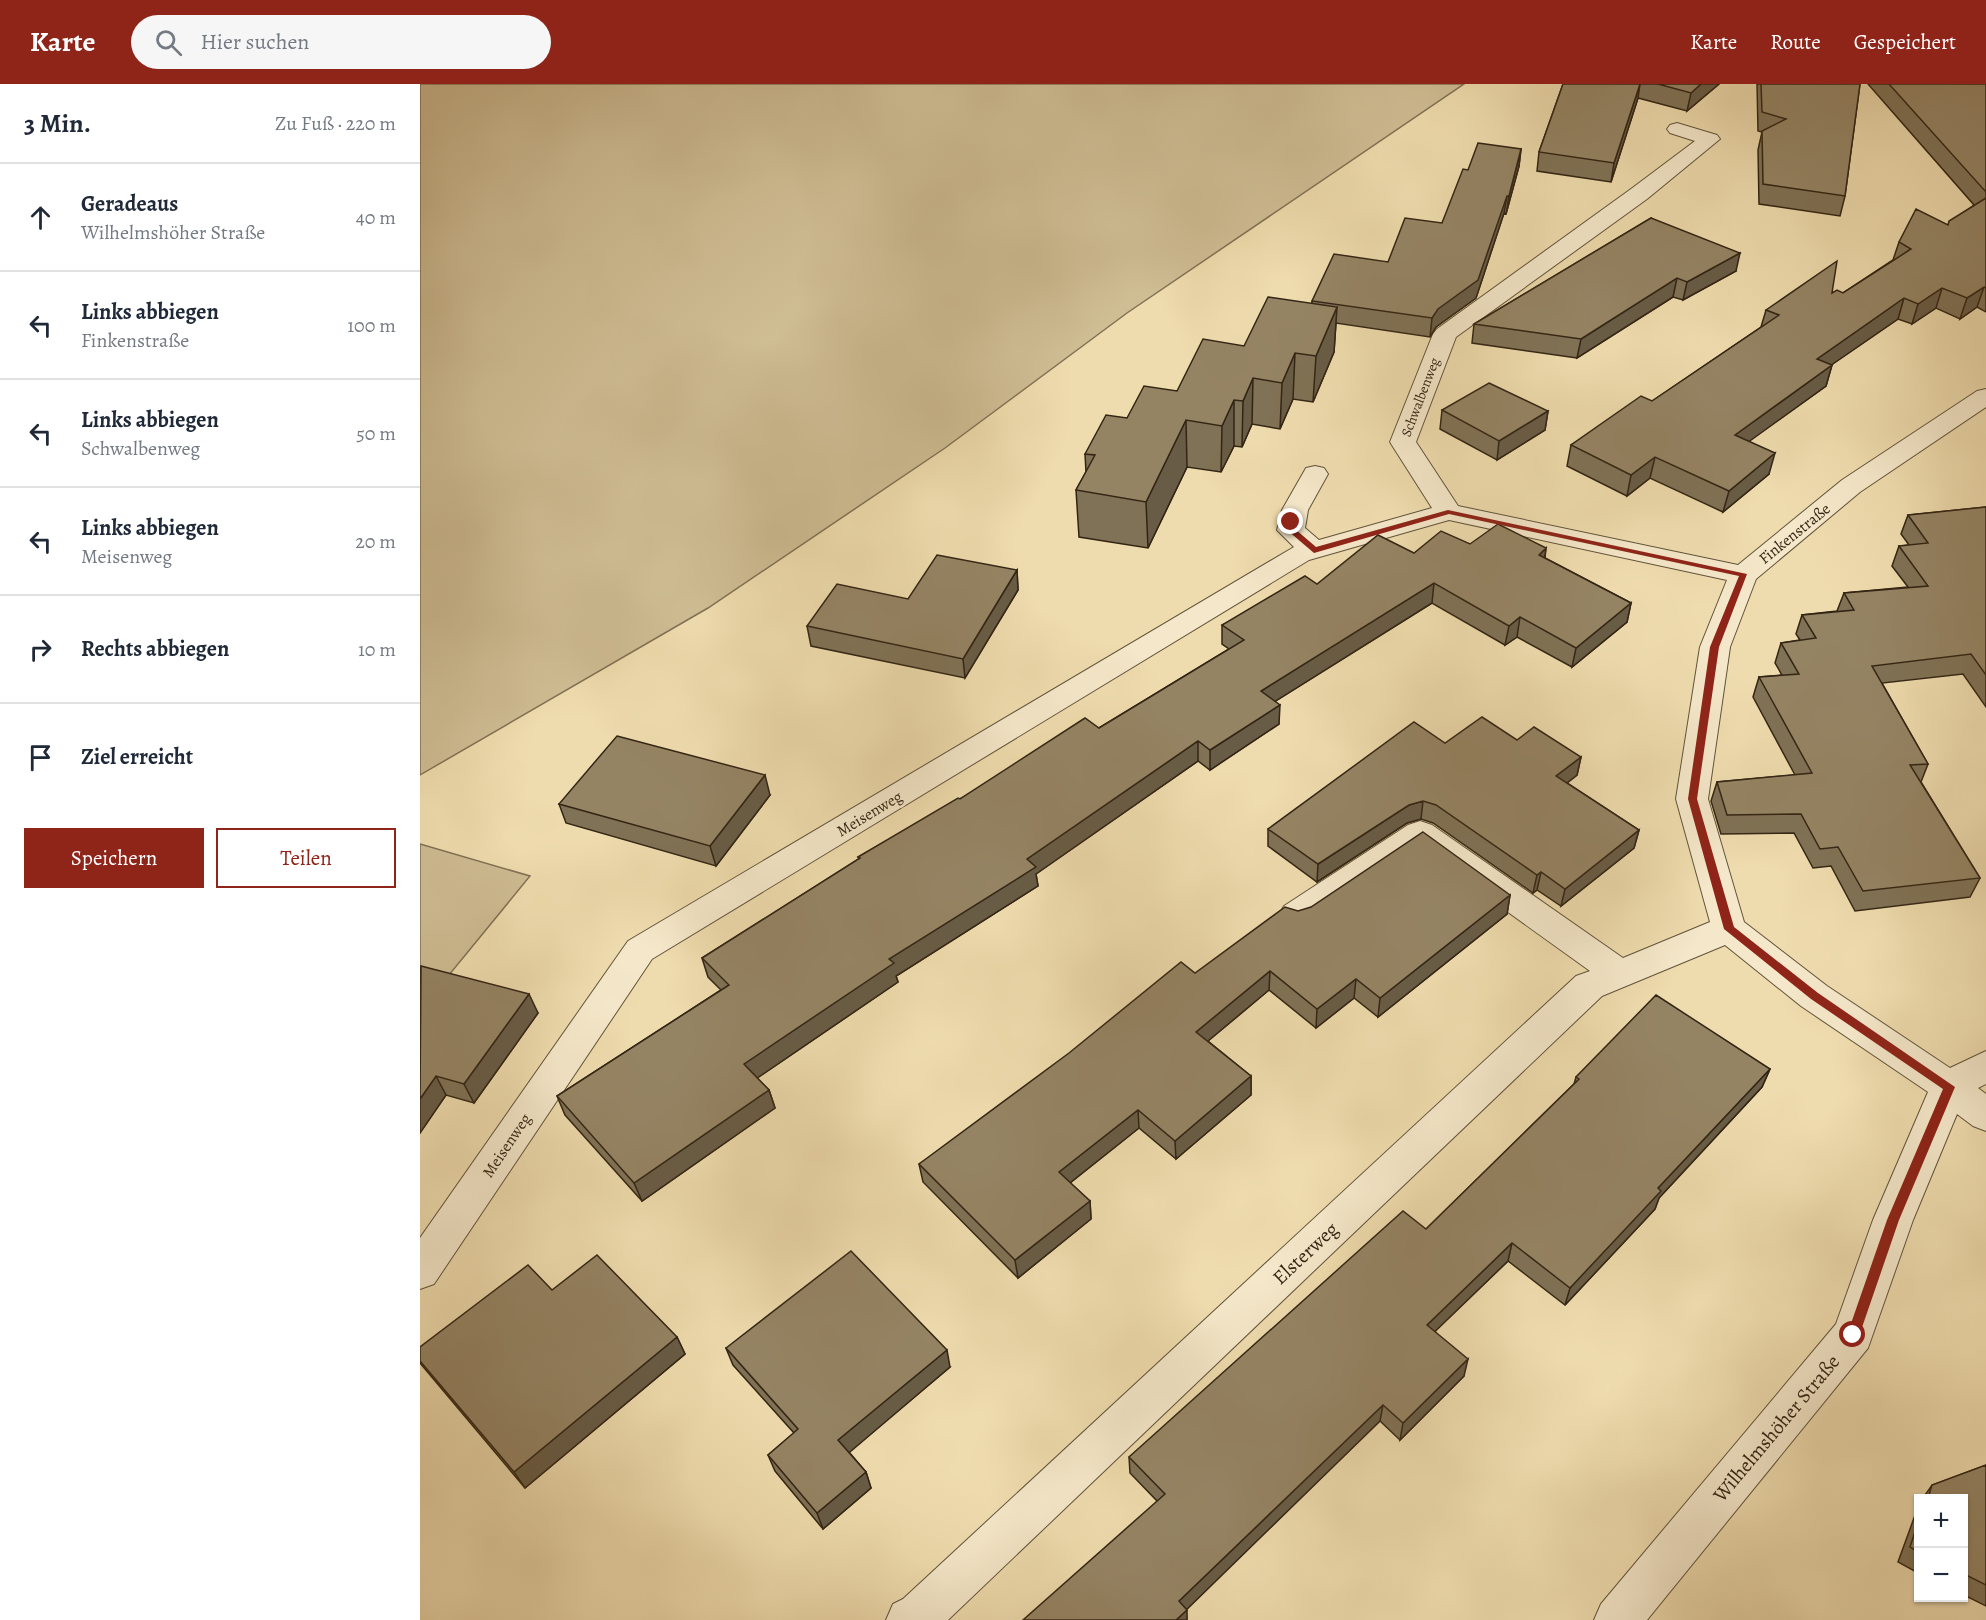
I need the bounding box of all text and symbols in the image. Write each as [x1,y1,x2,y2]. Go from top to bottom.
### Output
search box [131,15,551,69]
text: Karte [30,23,95,61]
icon: search [152,26,185,59]
text: Hier suchen [200,27,309,57]
text: Karte [1690,28,1737,56]
text: Route [1770,28,1821,56]
text: Gespeichert [1854,28,1956,56]
text: 3 Min. [24,106,91,141]
text: Zu Fuß · 220 m [275,110,396,137]
text: Geradeaus [81,189,178,219]
icon: ahead [24,201,57,234]
text: 40 m [356,204,396,231]
text: Wilhelmshöher Straße [81,219,265,246]
text: Links abbiegen [81,297,219,327]
icon: left [24,309,57,342]
text: 100 m [347,312,396,339]
text: Finkenstraße [81,327,189,354]
street label: Schwalbenweg [1397,355,1444,440]
text: Links abbiegen [81,405,219,435]
icon: left [24,417,57,450]
text: 50 m [356,420,396,447]
text: Schwalbenweg [81,435,200,462]
street label: Finkenstraße [1754,498,1835,570]
route end [1277,508,1303,534]
text: Links abbiegen [81,513,219,543]
icon: left [24,525,57,558]
text: 20 m [355,528,396,555]
text: Meisenweg [81,543,172,570]
icon: right [24,633,57,666]
text: Rechts abbiegen [81,634,229,664]
text: 10 m [358,636,396,663]
icon: arrive [24,741,57,774]
text: Ziel erreicht [81,742,193,772]
street label: Meisenweg [833,786,906,842]
button: Speichern [24,828,204,888]
button: Teilen [216,828,396,888]
street label: Meisenweg [477,1109,536,1182]
street label: Elsterweg [1267,1216,1344,1291]
route start [1839,1321,1865,1347]
street label: Wilhelmshöher Straße [1706,1349,1846,1508]
map controls [1914,1494,1968,1602]
button: + [1914,1494,1968,1548]
button: − [1914,1548,1968,1602]

